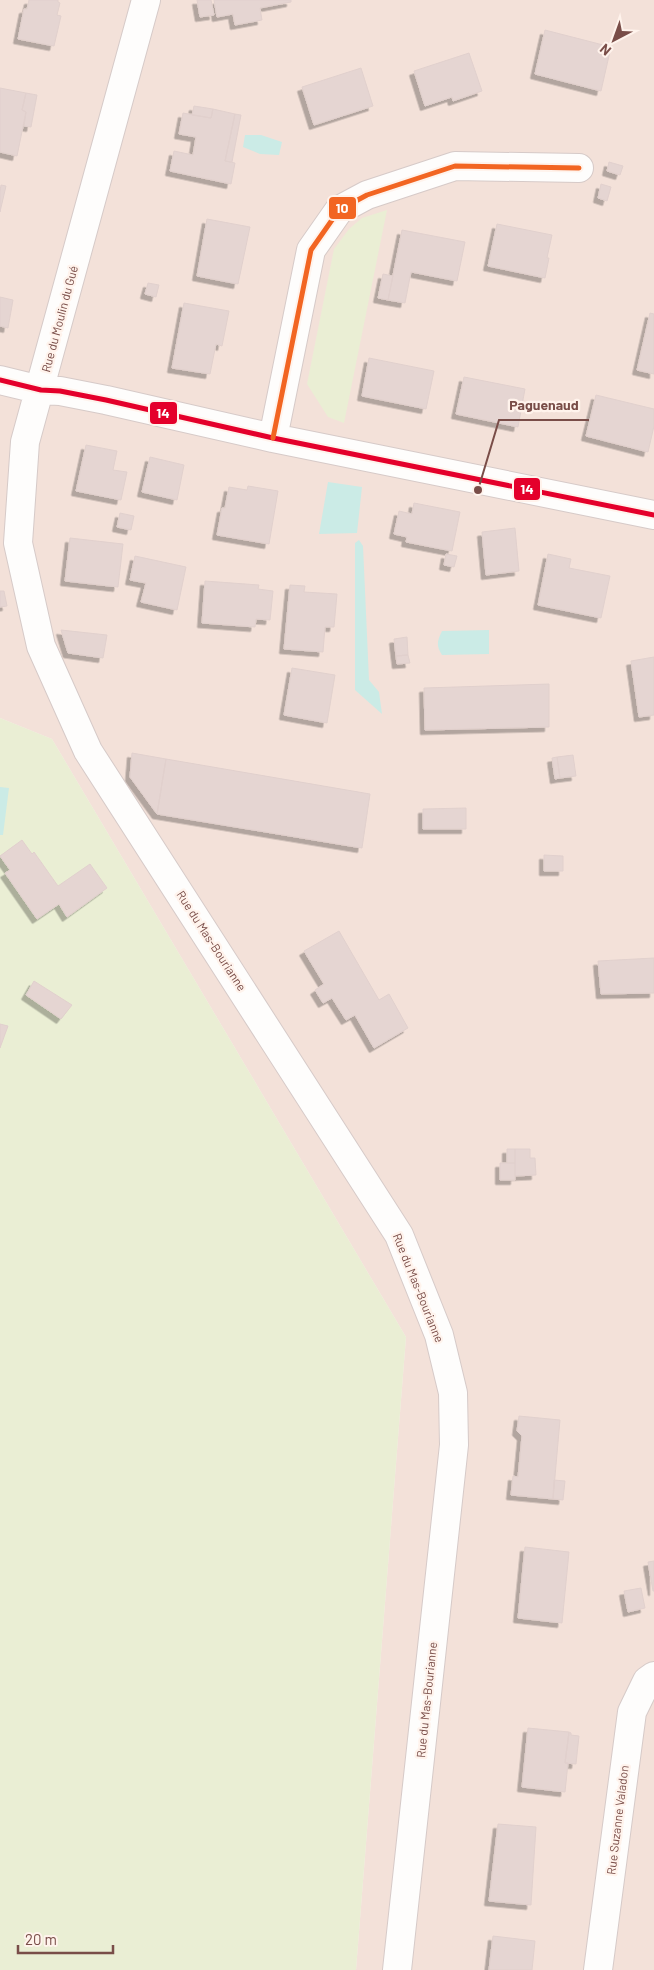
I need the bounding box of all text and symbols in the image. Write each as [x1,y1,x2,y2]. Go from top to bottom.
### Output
north arrow [589,15,639,65]
text: N [596,41,614,60]
line badge: 10 [328,196,357,220]
text: 10 [336,199,348,216]
street label: Rue du Moulin du Gué [38,264,80,374]
callout: Paguenaud [499,391,589,420]
text: Paguenaud [509,396,579,413]
line badge: 14 [149,401,178,425]
text: 14 [156,404,170,421]
line badge: 14 [513,477,541,501]
text: 14 [520,480,534,497]
street label: Rue du Mas-Bourianne [174,888,249,993]
street label: Rue du Mas-Bourianne [391,1231,447,1344]
street label: Rue du Mas-Bourianne [413,1641,439,1759]
street label: Rue Suzanne Valadon [603,1764,631,1875]
scale bar [18,1922,112,1954]
text: 20 m [25,1930,57,1948]

